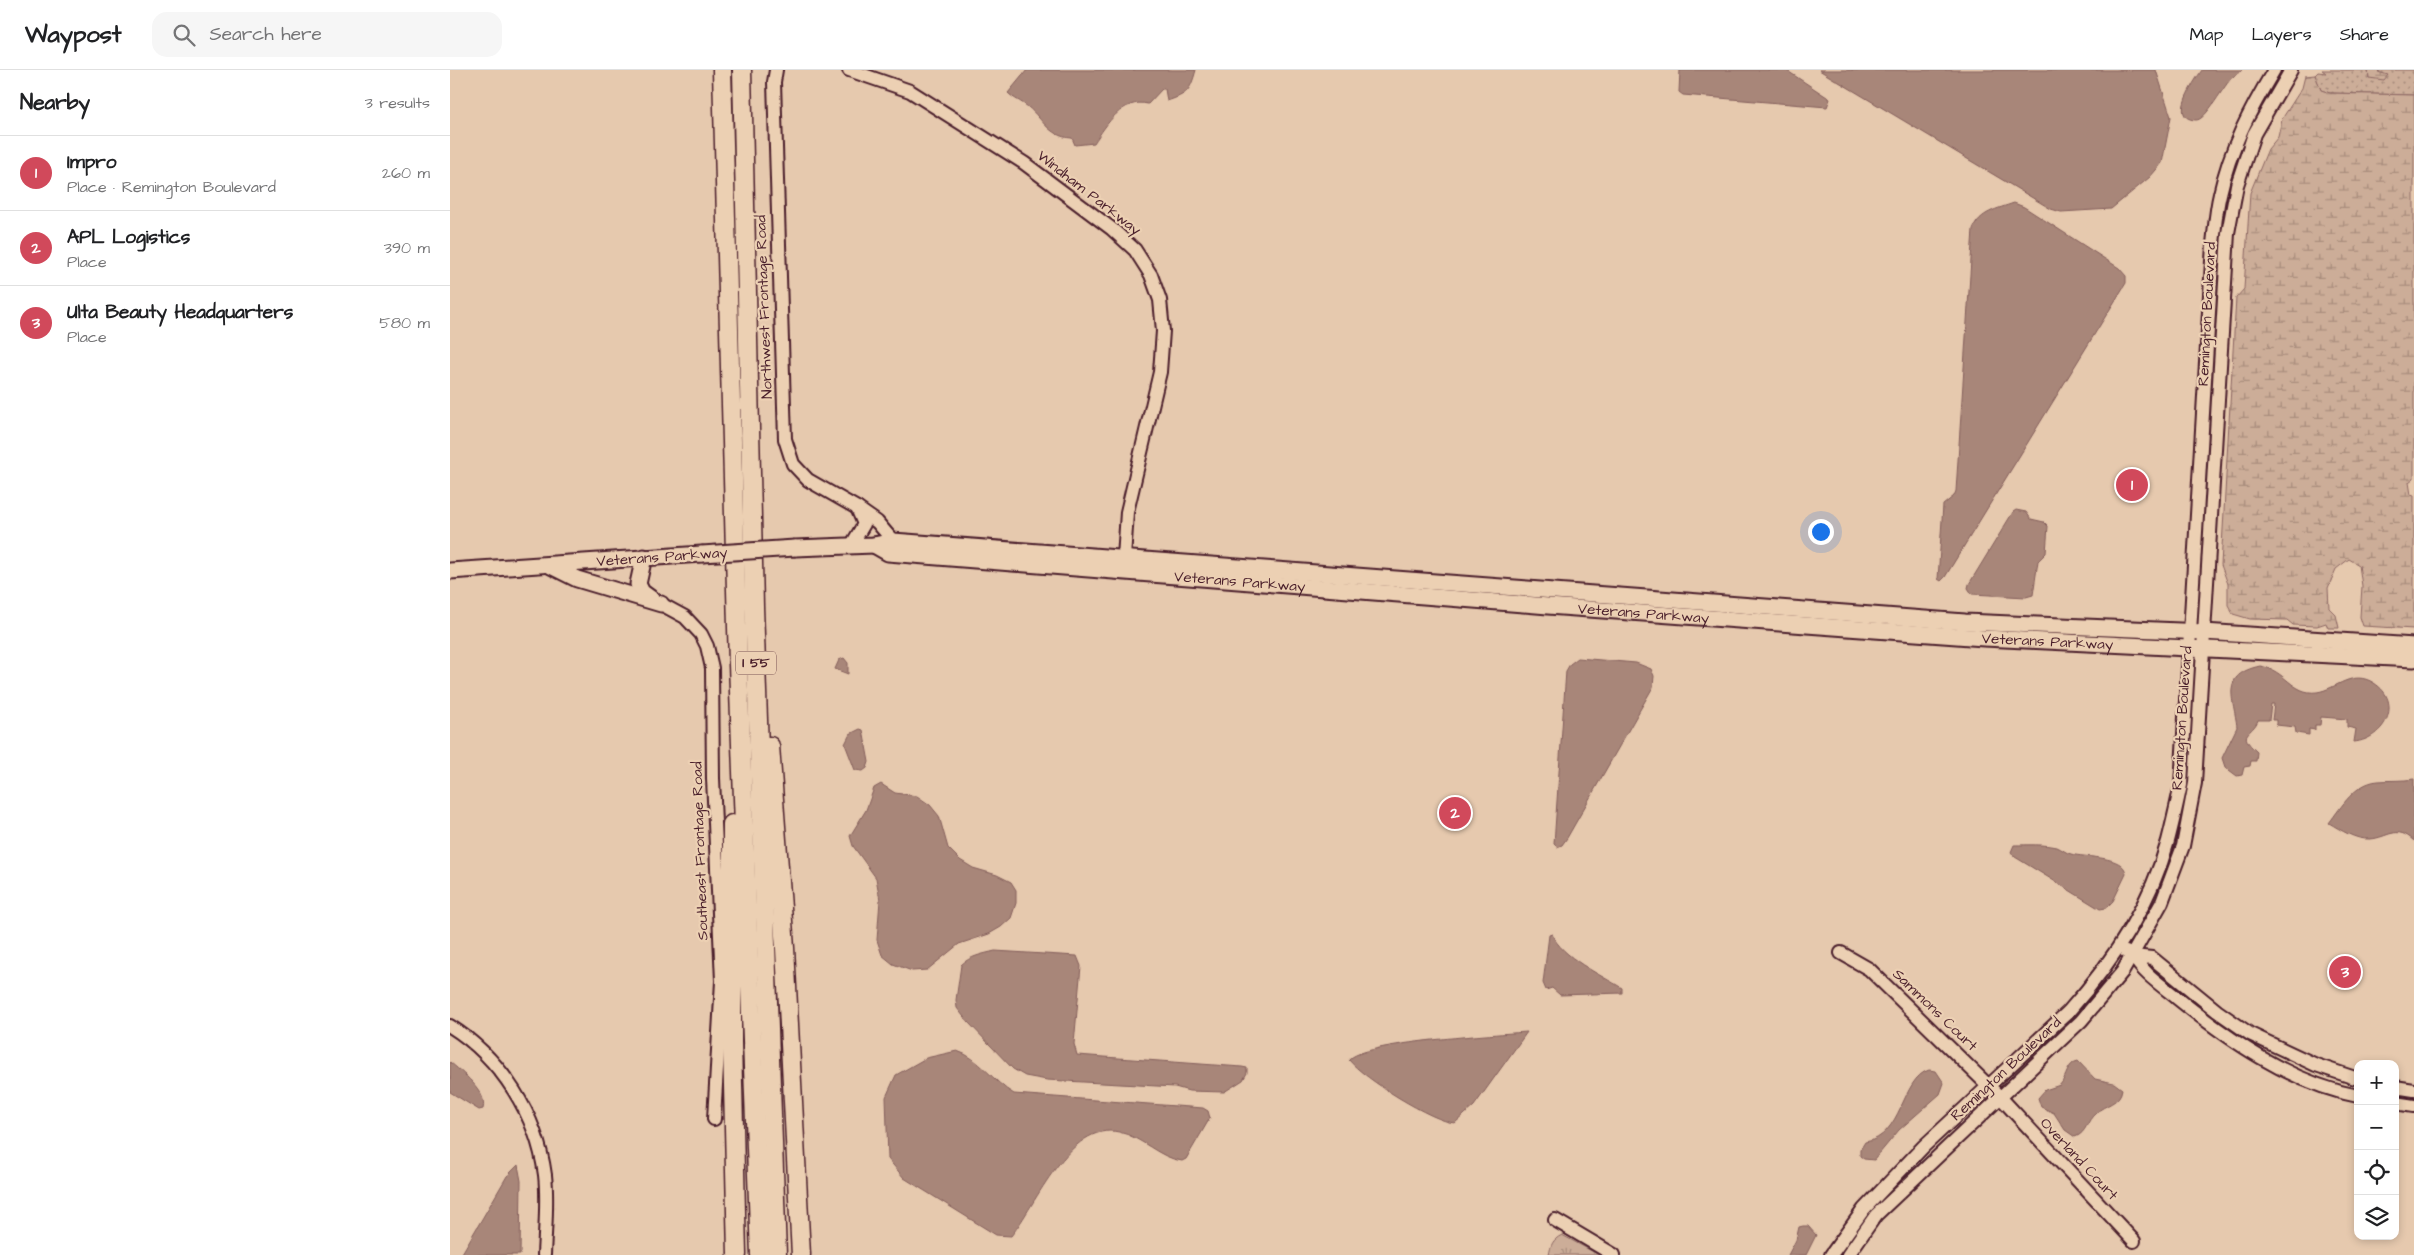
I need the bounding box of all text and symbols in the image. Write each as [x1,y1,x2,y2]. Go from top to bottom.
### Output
search box [152,12,502,57]
text: Waypost [25,18,122,52]
icon: search [170,21,198,49]
text: Search here [210,21,322,48]
text: Map [2189,22,2223,47]
text: Layers [2251,22,2312,47]
text: Share [2340,22,2389,47]
text: Nearby [20,88,90,117]
text: 3 results [365,92,430,114]
street label: Windham Parkway [1032,146,1146,241]
text: Impro [67,149,116,176]
text: 1 [35,162,37,184]
text: 260 m [382,162,430,184]
text: Place · Remington Boulevard [67,176,276,198]
street label: Northwest Frontage Road [750,214,779,399]
text: APL Logistics [67,224,190,251]
text: 2 [31,237,41,259]
text: 390 m [384,237,430,259]
street label: Remington Boulevard [2193,241,2222,387]
text: Place [67,251,107,273]
text: Ulta Beauty Headquarters [67,299,293,326]
text: 3 [32,312,40,334]
text: 580 m [379,312,430,334]
text: Place [67,326,107,348]
pin: 1 [2116,466,2148,504]
your location [1808,519,1834,545]
street label: Veterans Parkway [596,542,728,573]
street label: Veterans Parkway [1173,566,1306,598]
street label: Veterans Parkway [1577,598,1710,629]
street label: Veterans Parkway [1981,627,2114,656]
street label: Remington Boulevard [2166,645,2199,791]
road number: I 55 [736,652,776,674]
street label: Southeast Frontage Road [686,761,715,941]
pin: 2 [1439,794,1471,832]
pin: 3 [2329,953,2361,991]
street label: Sammons Court [1888,964,1982,1056]
street label: Remington Boulevard [1946,1012,2067,1127]
map controls [2354,1060,2399,1240]
button: + [2354,1060,2399,1105]
button: − [2354,1105,2399,1150]
street label: Overland Court [2035,1113,2123,1205]
button: locate [2354,1150,2399,1195]
button: layers [2354,1195,2399,1240]

